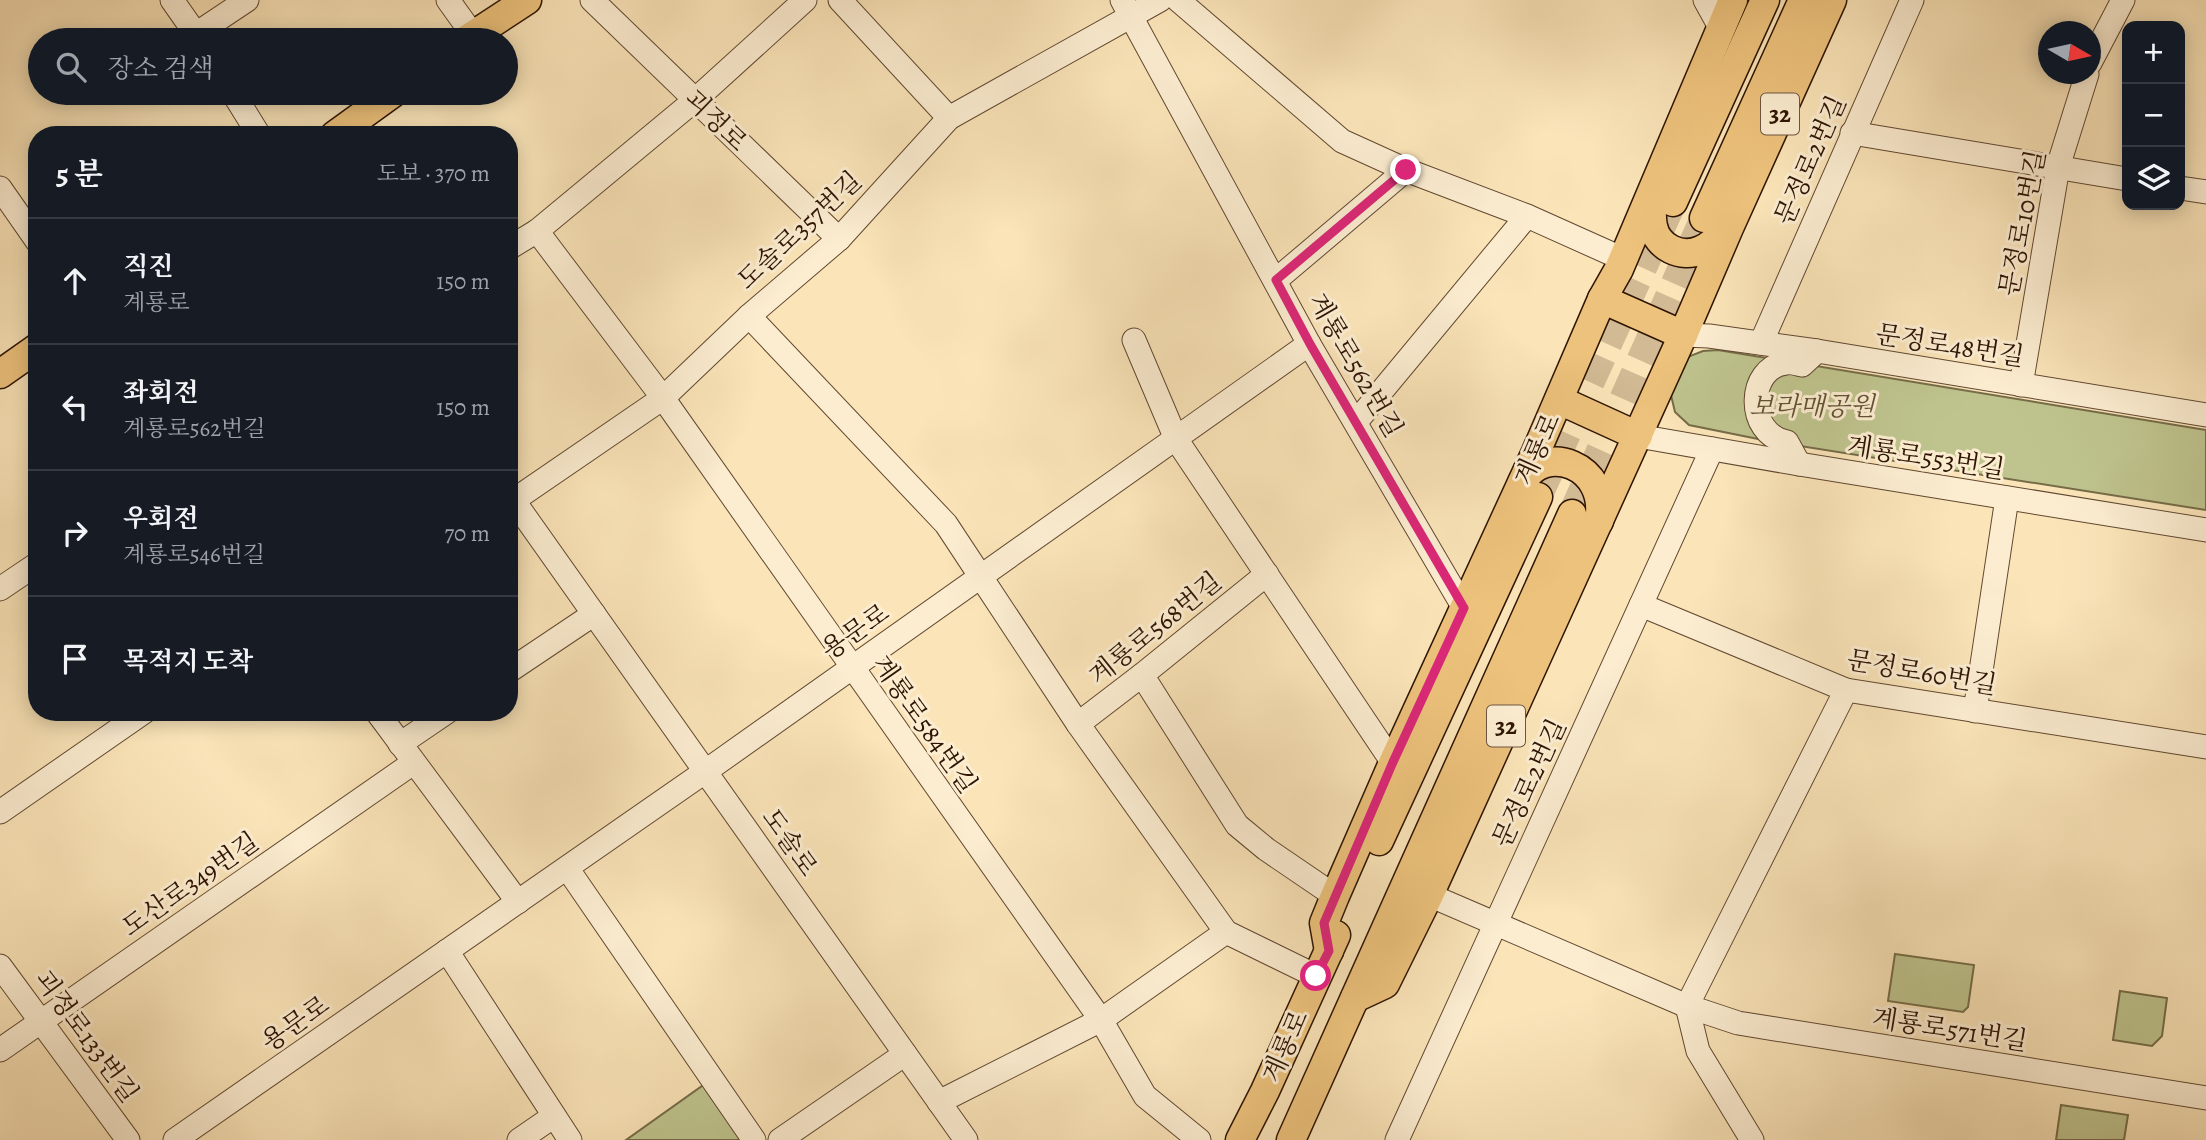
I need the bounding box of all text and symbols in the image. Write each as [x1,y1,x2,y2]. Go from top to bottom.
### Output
north arrow [2038,21,2101,84]
map controls [2122,21,2185,210]
button: + [2122,21,2185,84]
search box [28,28,518,105]
icon: search [52,48,90,86]
text: 장소 검색 [108,51,214,86]
street label: 괴정로 [676,82,755,159]
button: − [2122,84,2185,147]
street label: 문정로2번길 [1766,90,1854,230]
road number: 32 [1761,93,1799,134]
street label: 문정로10번길 [1991,147,2054,299]
button: layers [2122,147,2185,210]
text: 5 분 [56,154,103,194]
route end [1390,154,1421,185]
text: 도보 · 370 m [377,158,490,189]
street label: 도솔로357번길 [729,164,869,297]
text: 직진 [123,249,173,284]
icon: ahead [56,262,94,300]
text: 150 m [436,266,490,297]
text: 계룡로 [123,287,190,318]
street label: 계룡로562번길 [1300,287,1411,444]
street label: 문정로48번길 [1873,316,2027,375]
text: 좌회전 [123,375,198,410]
icon: left [56,388,94,426]
park label: 보라매공원 [1749,389,1877,424]
text: 150 m [436,392,490,423]
street label: 계룡로 [1506,408,1569,491]
text: 계룡로562번길 [123,413,266,444]
street label: 계룡로553번길 [1845,428,2007,487]
text: 우회전 [123,501,198,536]
icon: right [56,514,94,552]
text: 70 m [444,518,490,549]
text: 계룡로546번길 [123,539,265,570]
street label: 계룡로568번길 [1082,564,1229,693]
street label: 용문로 [814,595,896,667]
icon: arrive [56,640,94,678]
street label: 문정로60번길 [1844,642,2000,703]
text: 목적지 도착 [123,644,253,679]
street label: 계룡로584번길 [864,648,985,800]
road number: 32 [1487,706,1525,746]
street label: 문정로2번길 [1484,713,1574,853]
street label: 도솔로 [754,801,826,883]
street label: 도산로349번길 [115,824,266,945]
route start [1300,960,1331,991]
street label: 괴정로133번길 [27,963,147,1110]
street label: 용문로 [254,987,336,1059]
street label: 계룡로571번길 [1870,1000,2030,1059]
street label: 계룡로 [1254,1005,1317,1088]

